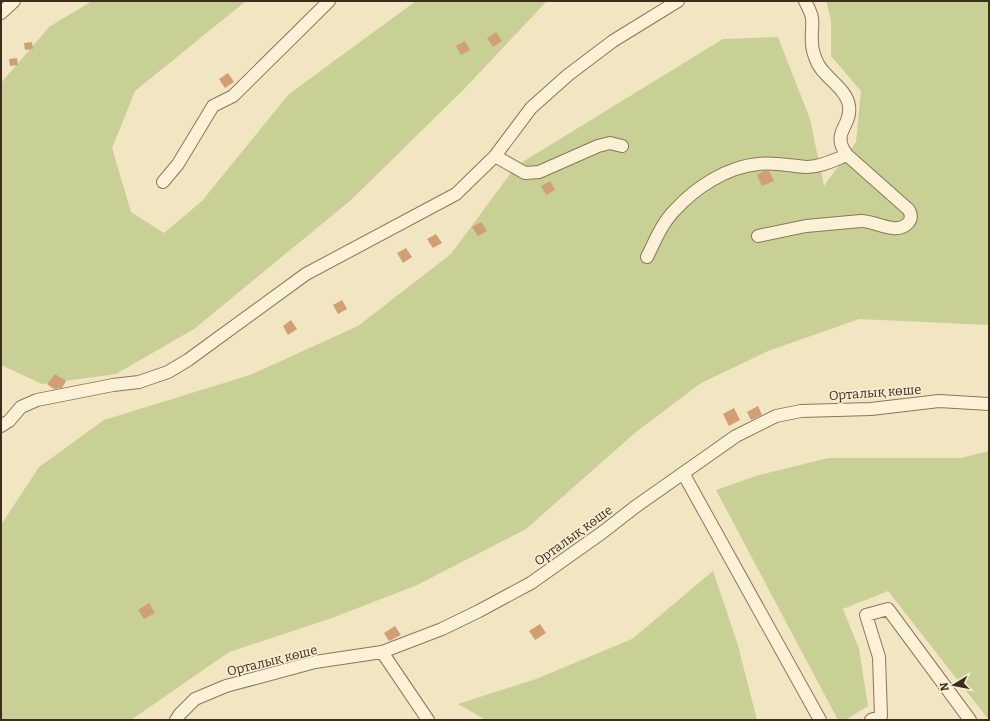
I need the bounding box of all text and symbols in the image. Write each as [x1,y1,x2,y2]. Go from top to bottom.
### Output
street label: Орталық көше [828,382,922,403]
street label: Орталық көше [531,502,615,569]
street label: Орталық көше [225,642,319,679]
north arrow [934,665,974,705]
text: N [937,681,952,692]

